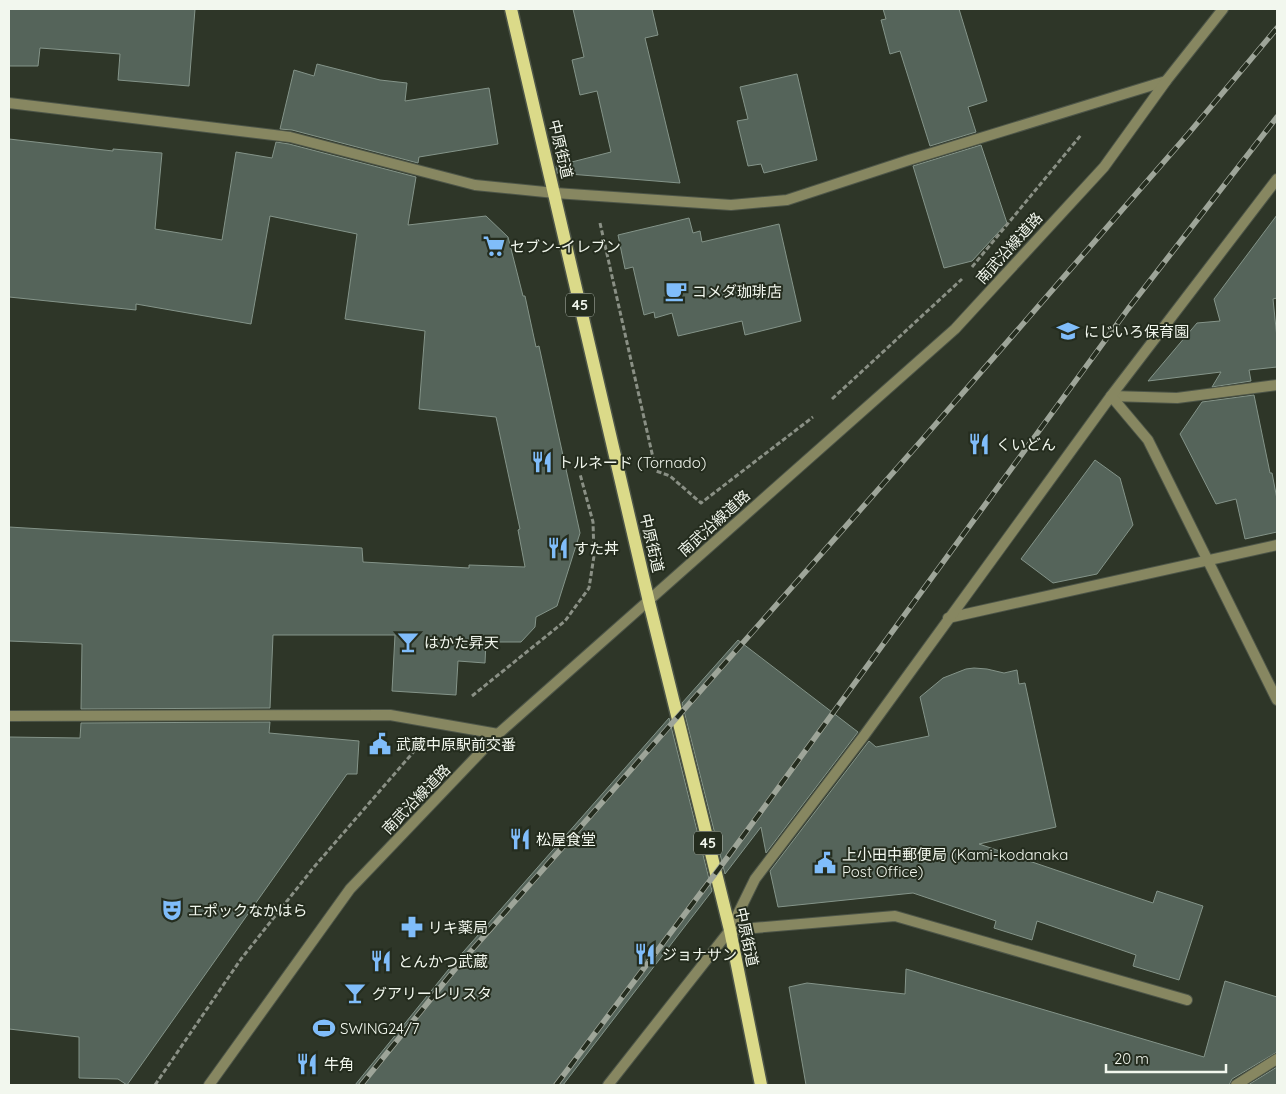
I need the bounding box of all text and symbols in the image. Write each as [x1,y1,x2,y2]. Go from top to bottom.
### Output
street label: 中原街道 [545,118,577,180]
street label: 南武沿線道路 [972,208,1046,288]
supermarket icon: セブン-イレブン [481,233,507,259]
place label: セブン-イレブン [510,237,621,256]
cafe icon: コメダ珈琲店 [663,278,689,304]
place label: コメダ珈琲店 [692,282,782,301]
road number: 45 [566,294,594,316]
school or university icon: にじいろ保育園 [1055,318,1081,344]
place label: にじいろ保育園 [1084,322,1189,341]
restaurant icon: くいどん [966,431,992,457]
place label: くいどん [996,435,1056,454]
restaurant icon: トルネード (Tornado) [529,449,555,475]
place label: トルネード (Tornado) [558,453,706,472]
street label: 南武沿線道路 [674,486,754,560]
street label: 中原街道 [636,512,668,574]
restaurant icon: すた丼 [545,535,571,561]
place label: すた丼 [574,539,619,558]
bar icon: はかた昇天 [395,629,421,655]
place label: はかた昇天 [424,633,499,652]
public building icon: 武蔵中原駅前交番 [367,731,393,757]
place label: 武蔵中原駅前交番 [396,735,516,754]
street label: 南武沿線道路 [378,760,454,838]
restaurant icon: 松屋食堂 [507,826,533,852]
place label: 松屋食堂 [536,830,596,849]
road number: 45 [694,831,722,854]
place label: 上小田中郵便局 (Kami-kodanaka Post Office) [842,845,1068,881]
public building icon: 上小田中郵便局 (Kami-kodanaka Post Office) [812,850,838,876]
theatre icon: エポックなかはら [159,897,185,923]
place label: エポックなかはら [188,901,307,920]
street label: 中原街道 [731,906,763,968]
pharmacy icon: リキ薬局 [399,914,425,940]
place label: リキ薬局 [428,918,488,937]
restaurant icon: ジョナサン [632,941,658,967]
place label: ジョナサン [662,945,737,964]
restaurant icon: とんかつ武蔵 [368,948,394,974]
place label: とんかつ武蔵 [398,952,488,971]
bar icon: グアリーレリスタ [342,980,368,1006]
place label: グアリーレリスタ [372,984,492,1003]
sports icon: SWING24/7 [311,1015,337,1041]
place label: SWING24/7 [340,1019,420,1038]
scale bar [1106,1042,1226,1074]
text: 20 m [1114,1049,1149,1068]
restaurant icon: 牛角 [294,1051,320,1077]
place label: 牛角 [324,1055,354,1074]

